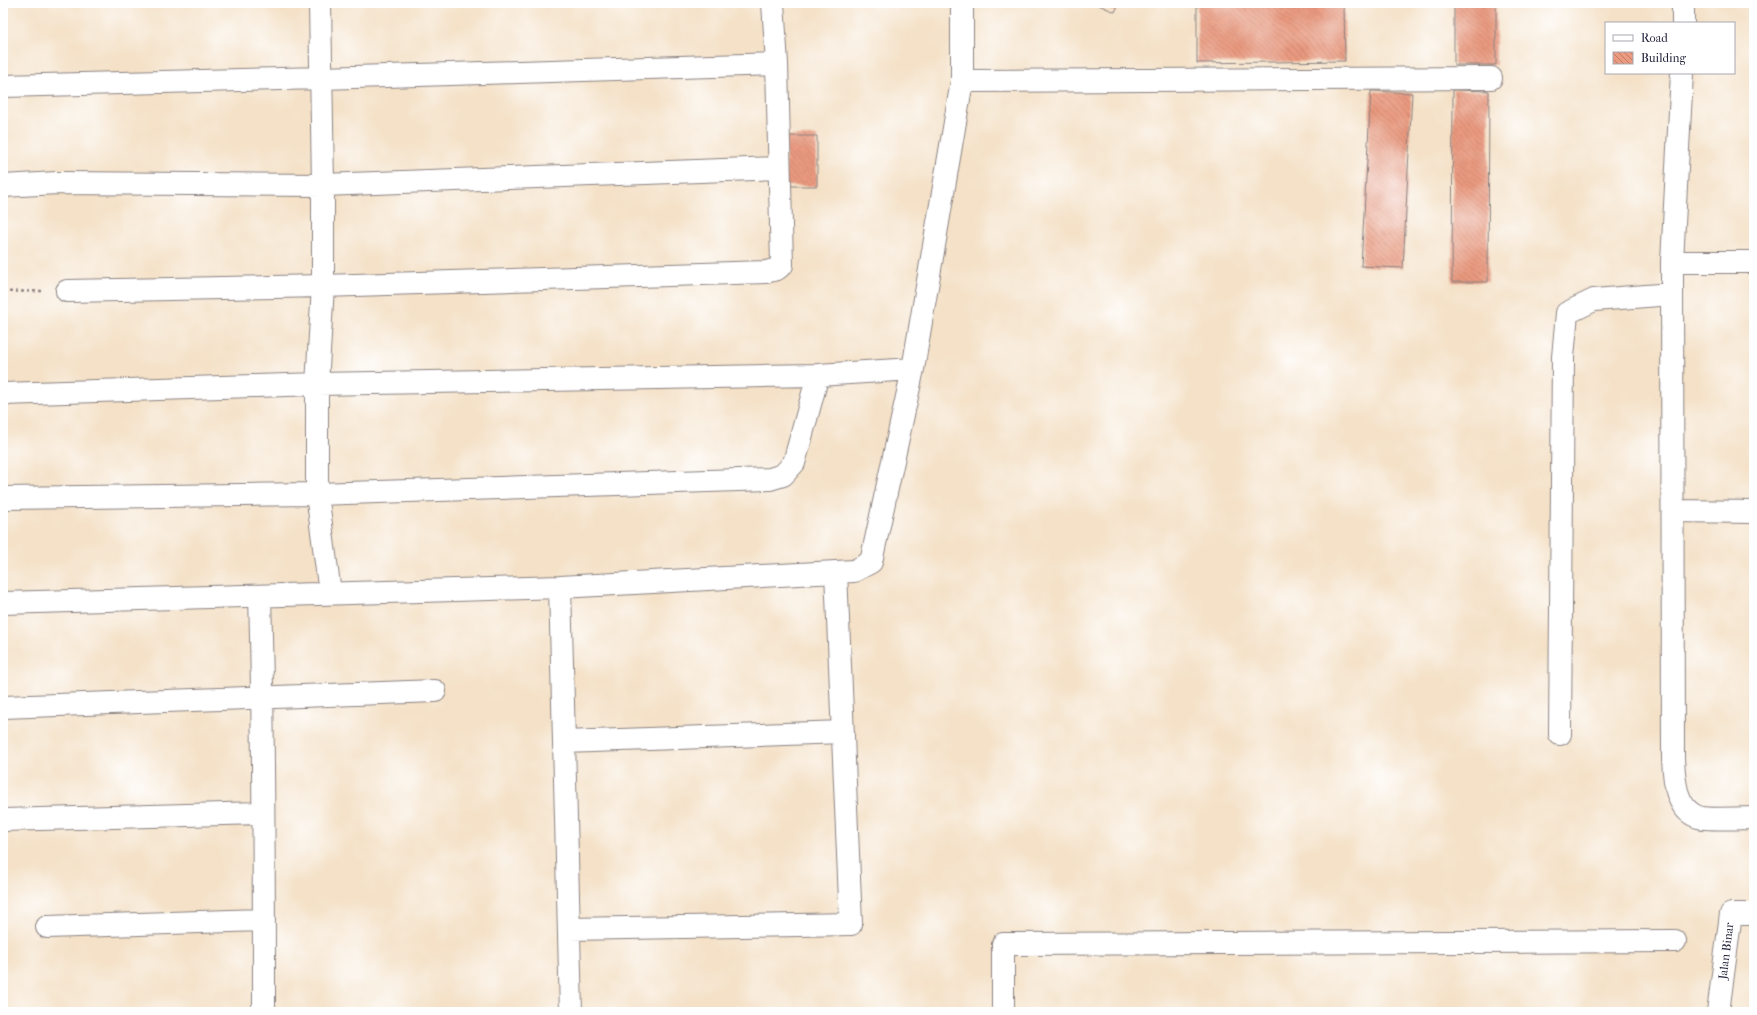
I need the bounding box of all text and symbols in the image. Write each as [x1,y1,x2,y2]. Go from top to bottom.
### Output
legend [1605,22,1735,74]
text: Road [1641,31,1668,45]
text: Building [1641,51,1686,65]
street label: Jalan Binar [1715,921,1737,981]

